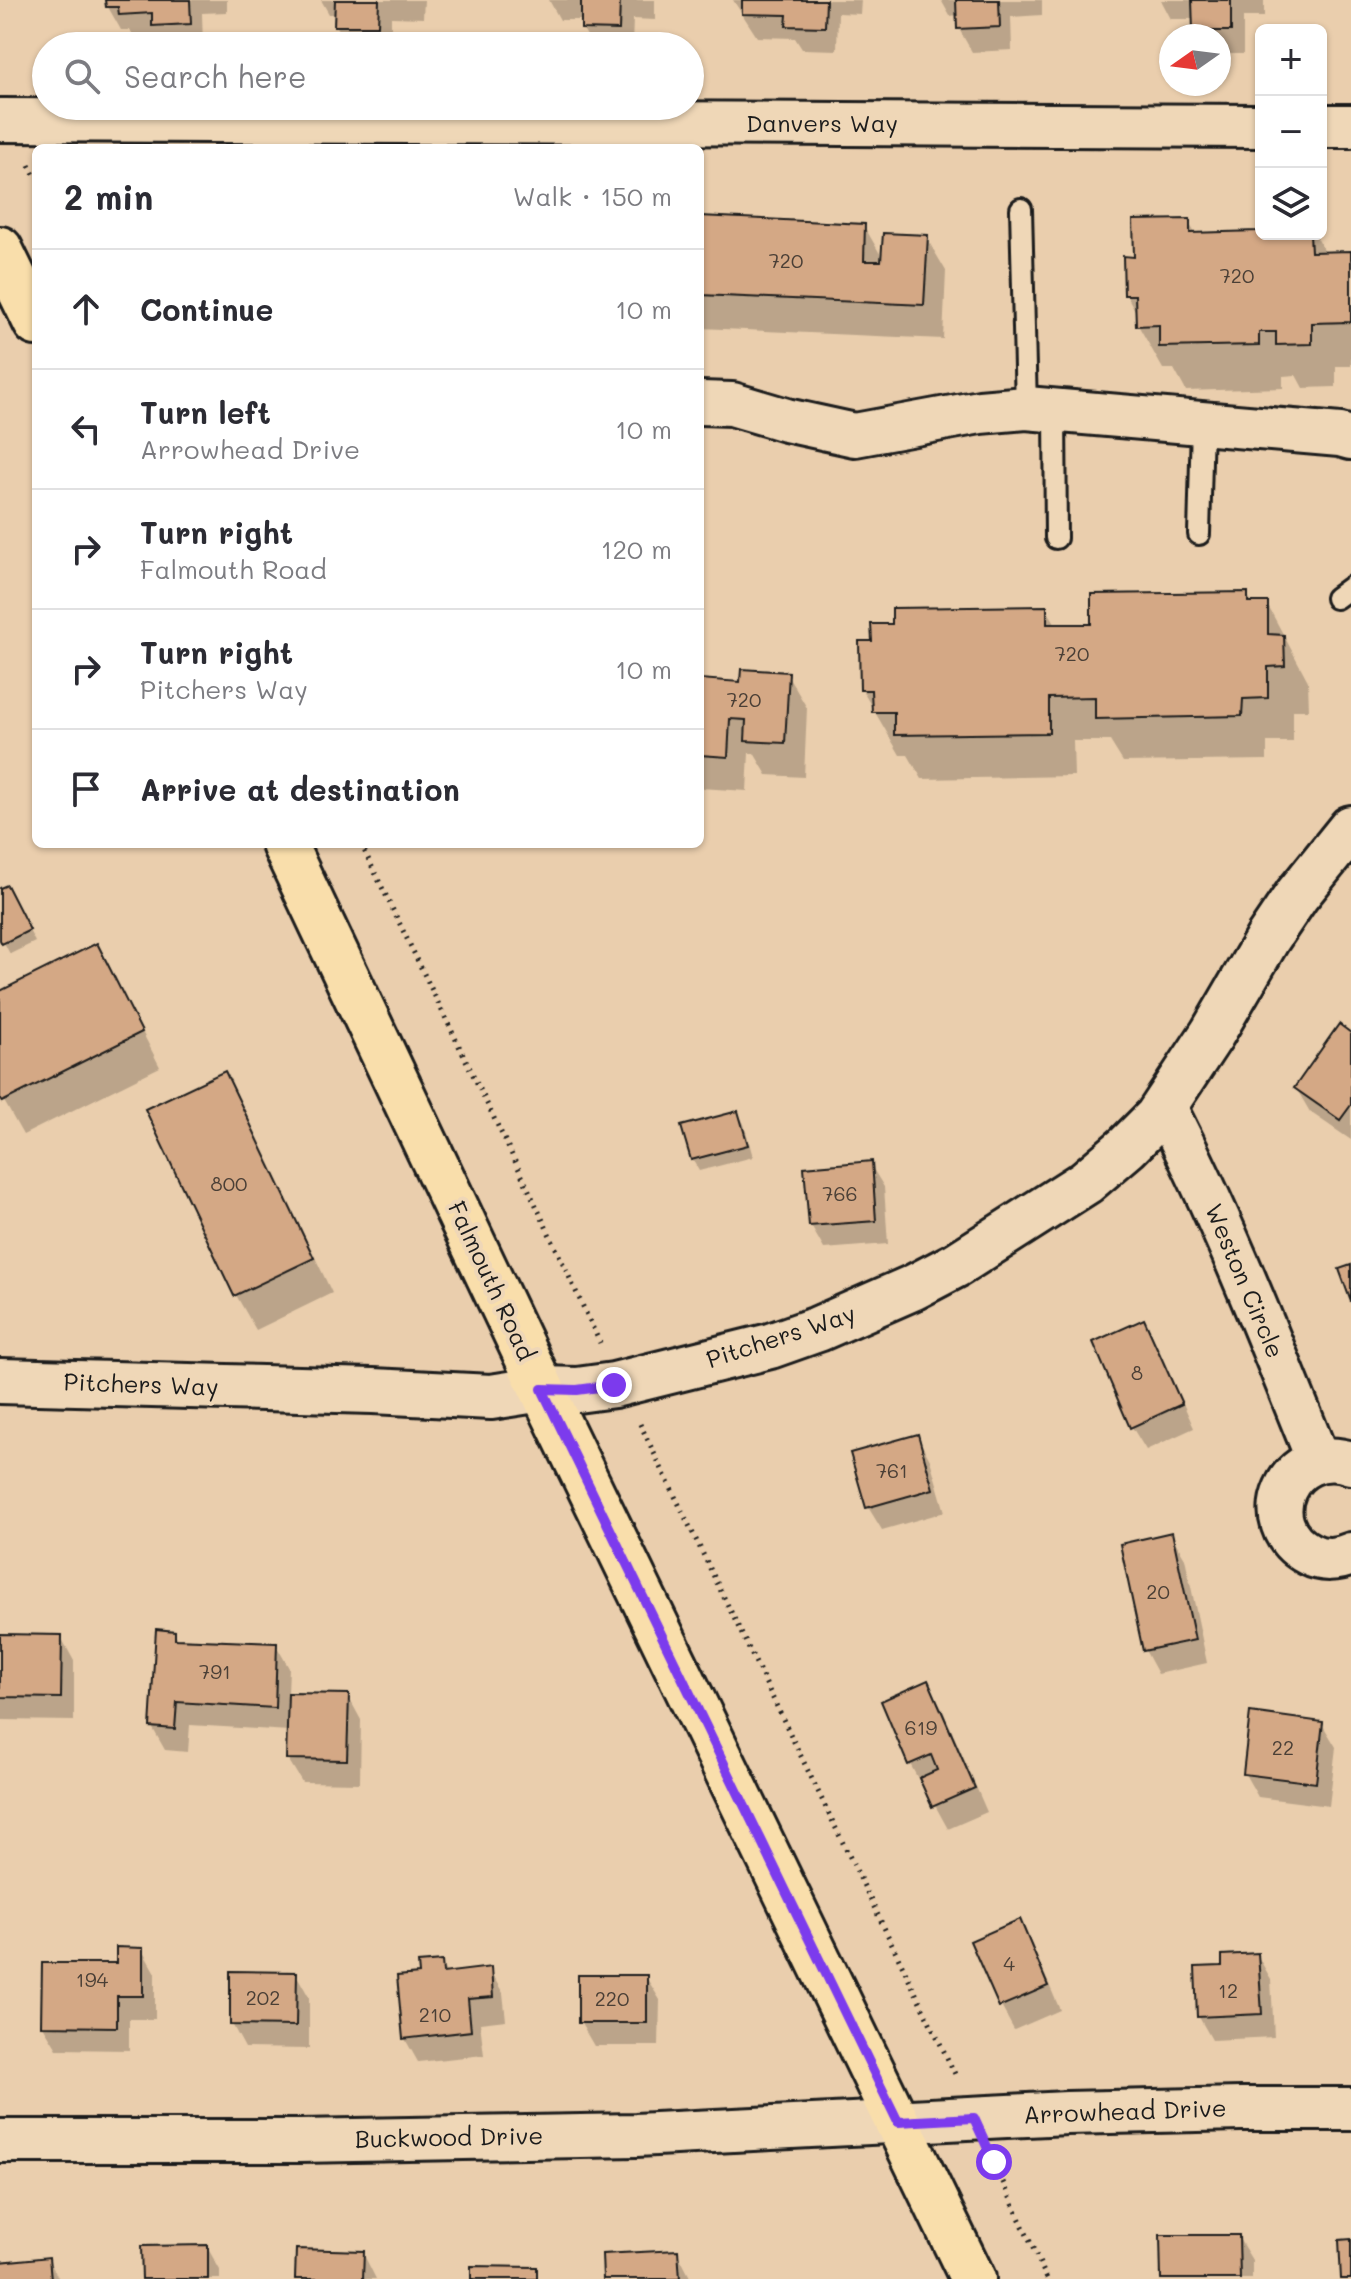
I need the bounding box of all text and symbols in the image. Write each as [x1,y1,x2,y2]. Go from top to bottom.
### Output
north arrow [1159,24,1231,96]
map controls [1255,24,1327,240]
button: + [1255,24,1327,96]
search box [32,32,704,120]
icon: search [60,54,104,98]
text: Search here [124,56,307,96]
button: − [1255,96,1327,168]
street label: Danvers Way [746,107,898,138]
button: layers [1255,168,1327,240]
text: 2 min [64,174,153,219]
text: Walk · 150 m [513,179,672,213]
house number: 720 [769,247,803,273]
house number: 720 [1220,262,1254,288]
icon: ahead [64,287,108,331]
text: Continue [140,289,273,329]
text: 10 m [615,292,672,326]
text: Turn left [140,392,271,432]
icon: left [64,407,108,451]
text: 10 m [615,412,672,446]
text: Arrowhead Drive [140,432,360,466]
text: Turn right [140,512,293,552]
icon: right [64,527,108,571]
text: 120 m [601,532,672,566]
text: Falmouth Road [140,552,327,586]
text: Turn right [140,632,293,672]
house number: 720 [1055,640,1089,666]
icon: right [64,647,108,691]
text: 10 m [615,652,672,686]
text: Pitchers Way [140,672,308,706]
house number: 720 [727,686,761,712]
icon: arrive [64,767,108,811]
text: Arrive at destination [140,769,460,809]
house number: 800 [211,1170,247,1196]
house number: 766 [822,1180,858,1206]
street label: Falmouth Road [442,1196,543,1365]
street label: Weston Circle [1199,1198,1292,1362]
street label: Pitchers Way [702,1297,859,1374]
house number: 8 [1131,1359,1143,1385]
street label: Pitchers Way [63,1365,219,1402]
route end [596,1367,632,1403]
house number: 761 [876,1457,908,1483]
house number: 20 [1146,1578,1170,1604]
house number: 791 [199,1658,231,1684]
house number: 619 [905,1714,938,1740]
house number: 22 [1272,1734,1294,1760]
house number: 4 [1003,1950,1015,1976]
house number: 194 [76,1966,109,1992]
house number: 12 [1218,1977,1238,2003]
house number: 202 [246,1984,280,2010]
house number: 220 [595,1985,629,2011]
house number: 210 [419,2001,451,2027]
street label: Arrowhead Drive [1023,2091,1227,2130]
street label: Buckwood Drive [355,2119,543,2154]
route start [976,2144,1012,2180]

